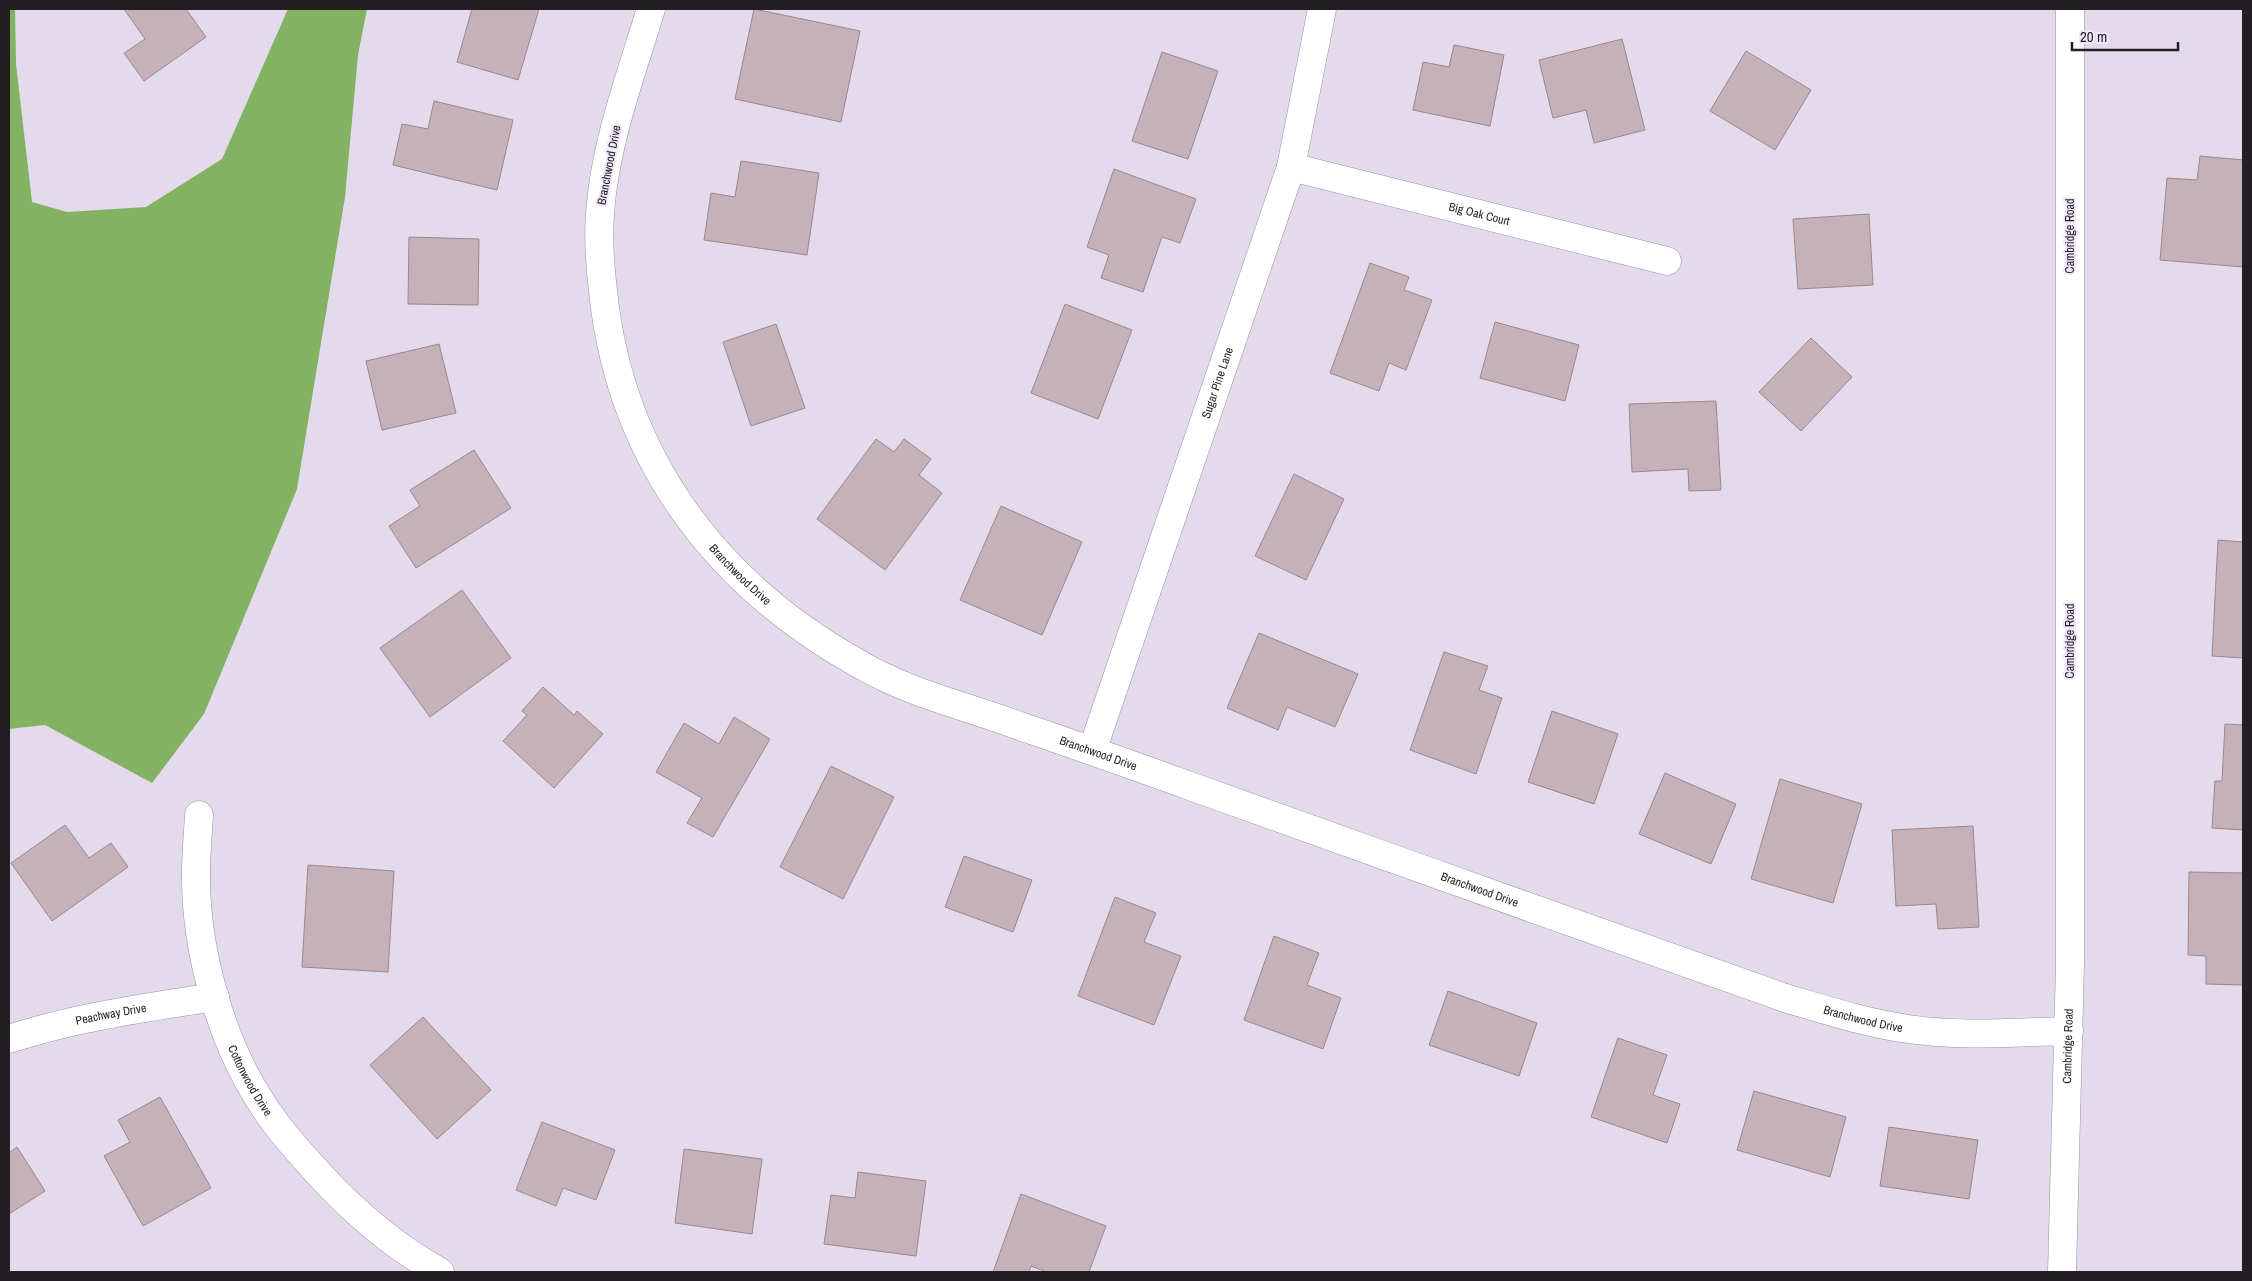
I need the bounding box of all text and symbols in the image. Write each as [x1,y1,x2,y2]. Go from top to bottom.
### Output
scale bar [2072,20,2178,52]
text: 20 m [2080,26,2107,47]
street label: Branchwood Drive [593,124,625,206]
street label: Big Oak Court [1447,199,1512,229]
street label: Cambridge Road [2062,199,2078,273]
street label: Sugar Pine Lane [1198,345,1237,420]
street label: Branchwood Drive [706,541,775,609]
street label: Cambridge Road [2062,604,2078,678]
street label: Branchwood Drive [1057,732,1139,774]
street label: Branchwood Drive [1439,868,1521,911]
street label: Peachway Drive [74,1000,147,1029]
street label: Branchwood Drive [1822,1002,1904,1036]
street label: Cambridge Road [2059,1008,2077,1084]
street label: Cottonwood Drive [224,1043,276,1119]

